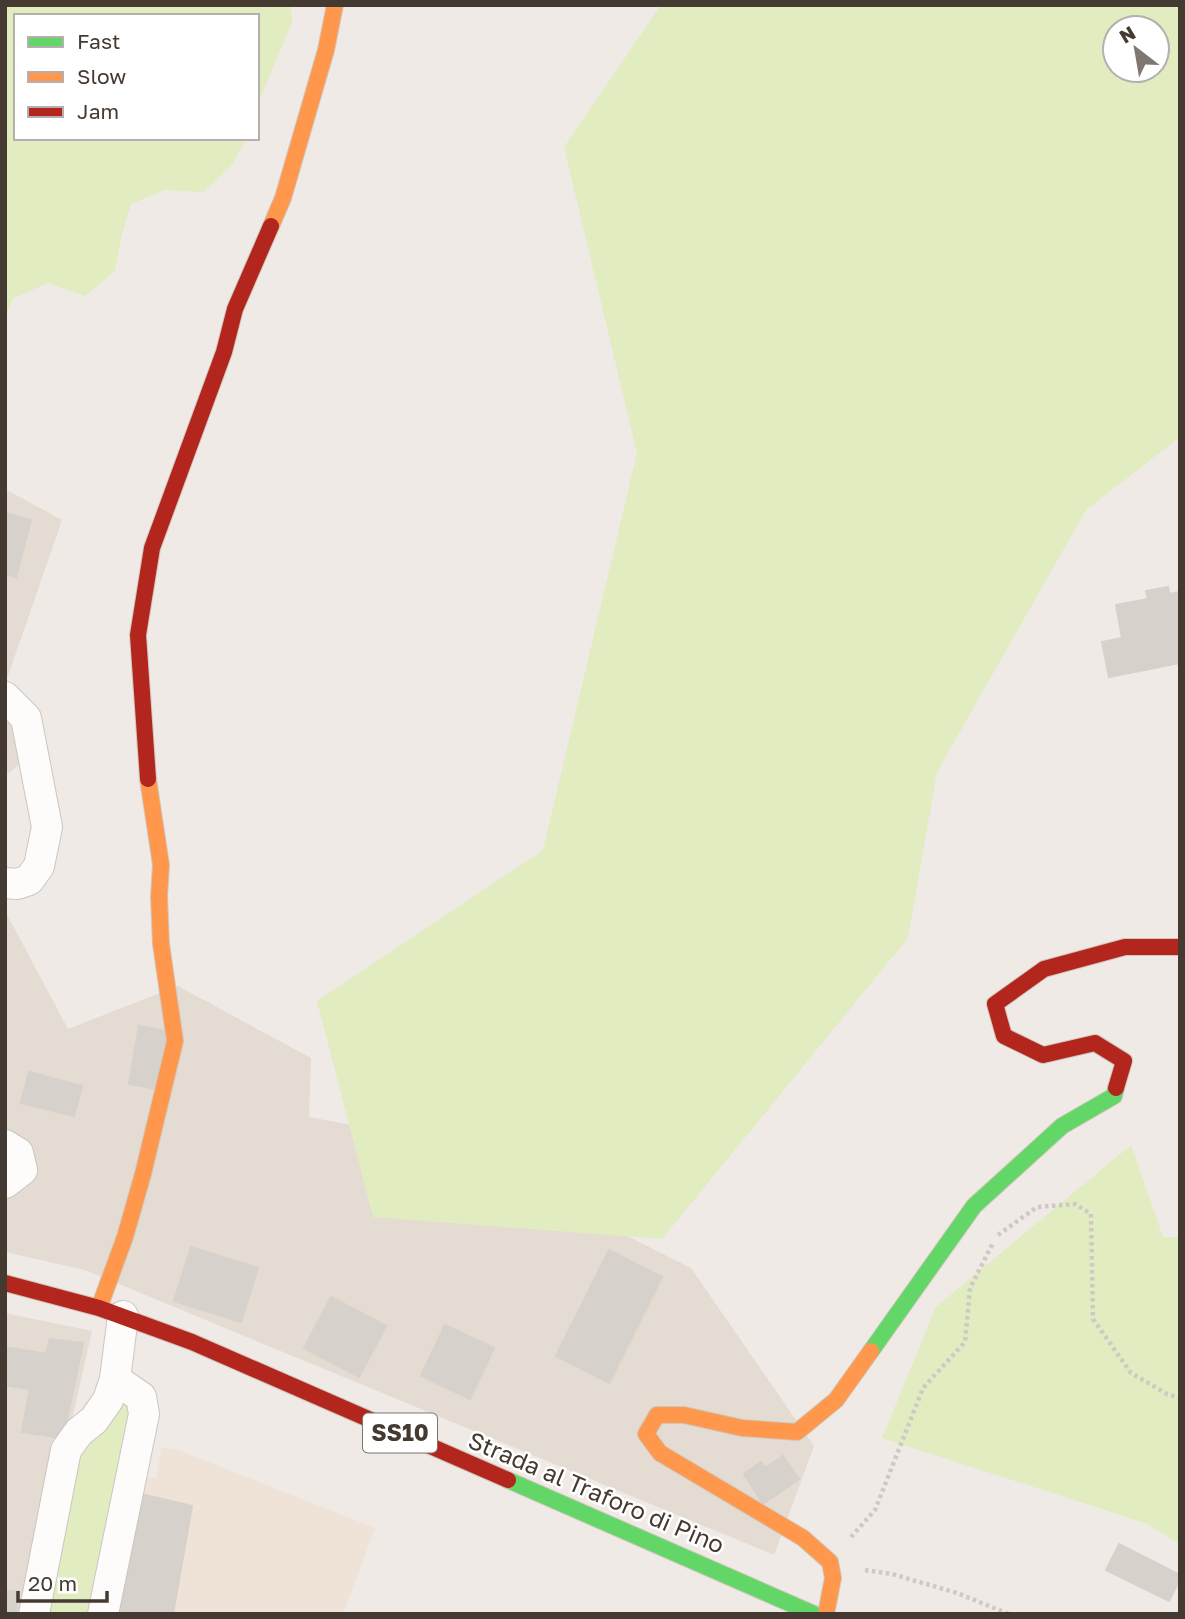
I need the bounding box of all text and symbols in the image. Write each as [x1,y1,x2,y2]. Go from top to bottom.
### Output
legend [14,14,259,140]
north arrow [1101,14,1171,84]
text: N [1115,20,1139,48]
text: Fast [77,28,120,54]
text: Slow [77,63,126,89]
text: Jam [77,98,119,124]
road number: SS10 [363,1414,437,1452]
street label: Strada al Traforo di Pino [464,1425,729,1559]
scale bar [18,1560,107,1604]
text: 20 m [28,1570,77,1596]

